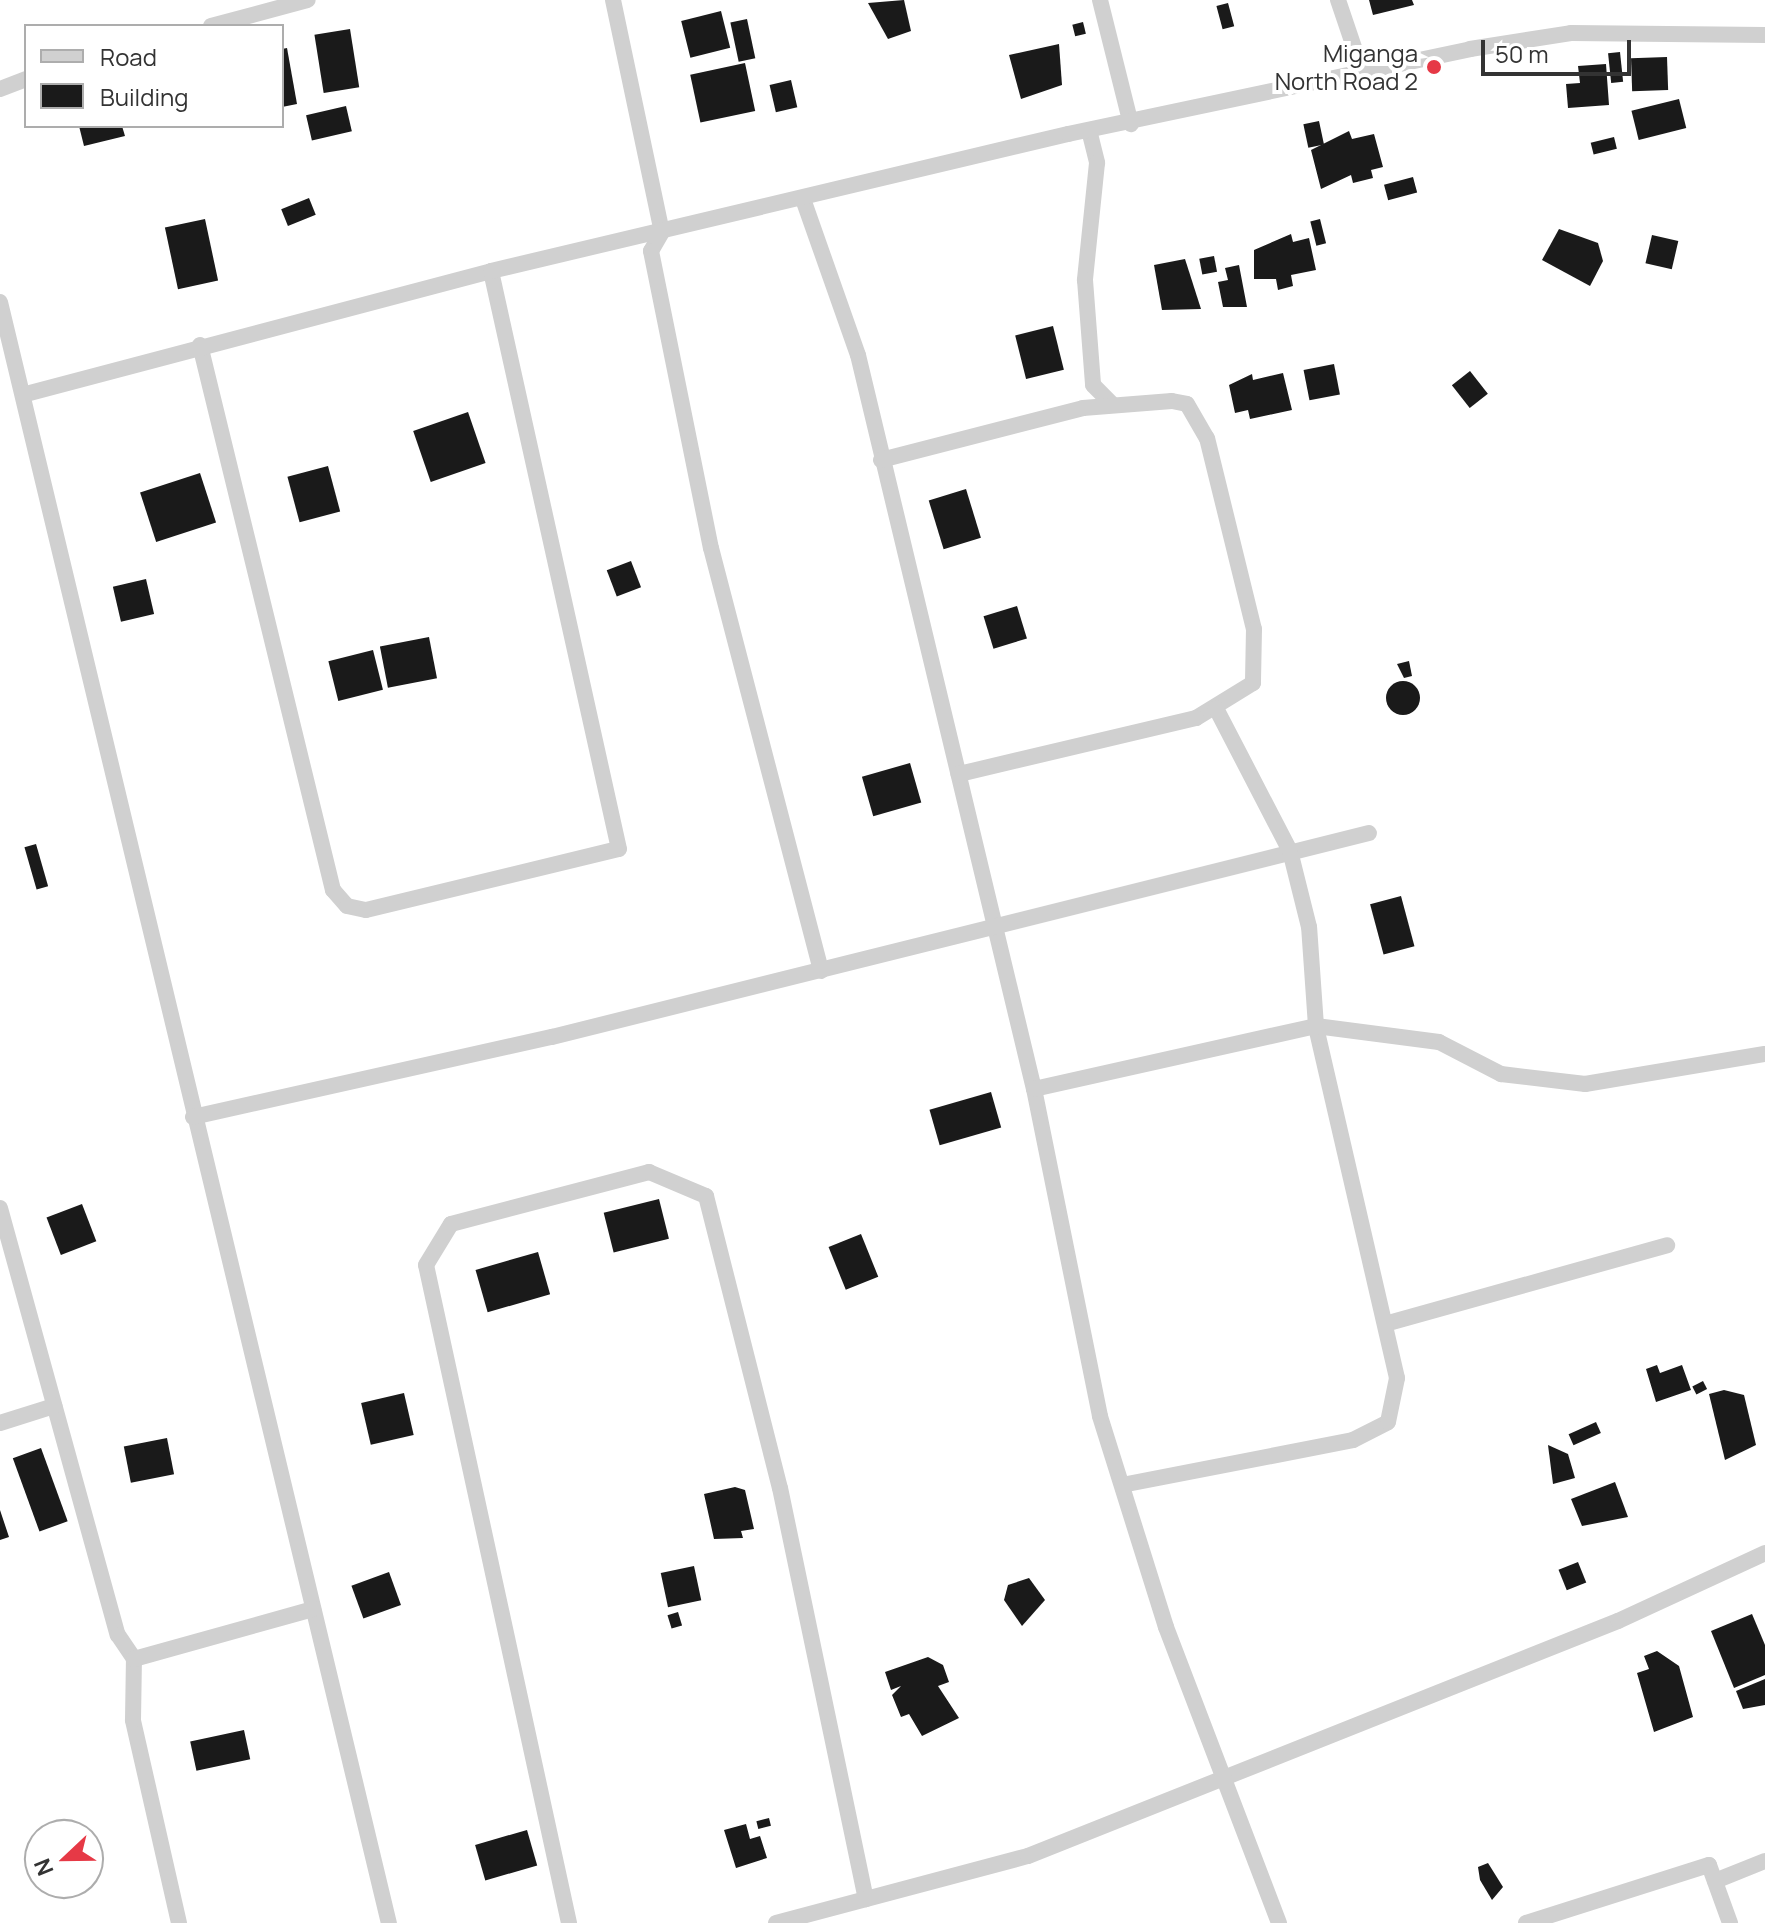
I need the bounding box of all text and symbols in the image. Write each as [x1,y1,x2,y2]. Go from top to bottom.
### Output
legend [24,24,284,128]
scale bar [1485,24,1635,74]
text: 50 m [1495,37,1549,70]
place label: Miganga North Road 2 [1275,39,1418,95]
text: Road [100,40,157,73]
marker: Miganga North Road 2 [1425,58,1443,76]
text: Building [100,80,188,113]
north arrow [24,1819,104,1899]
text: N [27,1854,60,1880]

